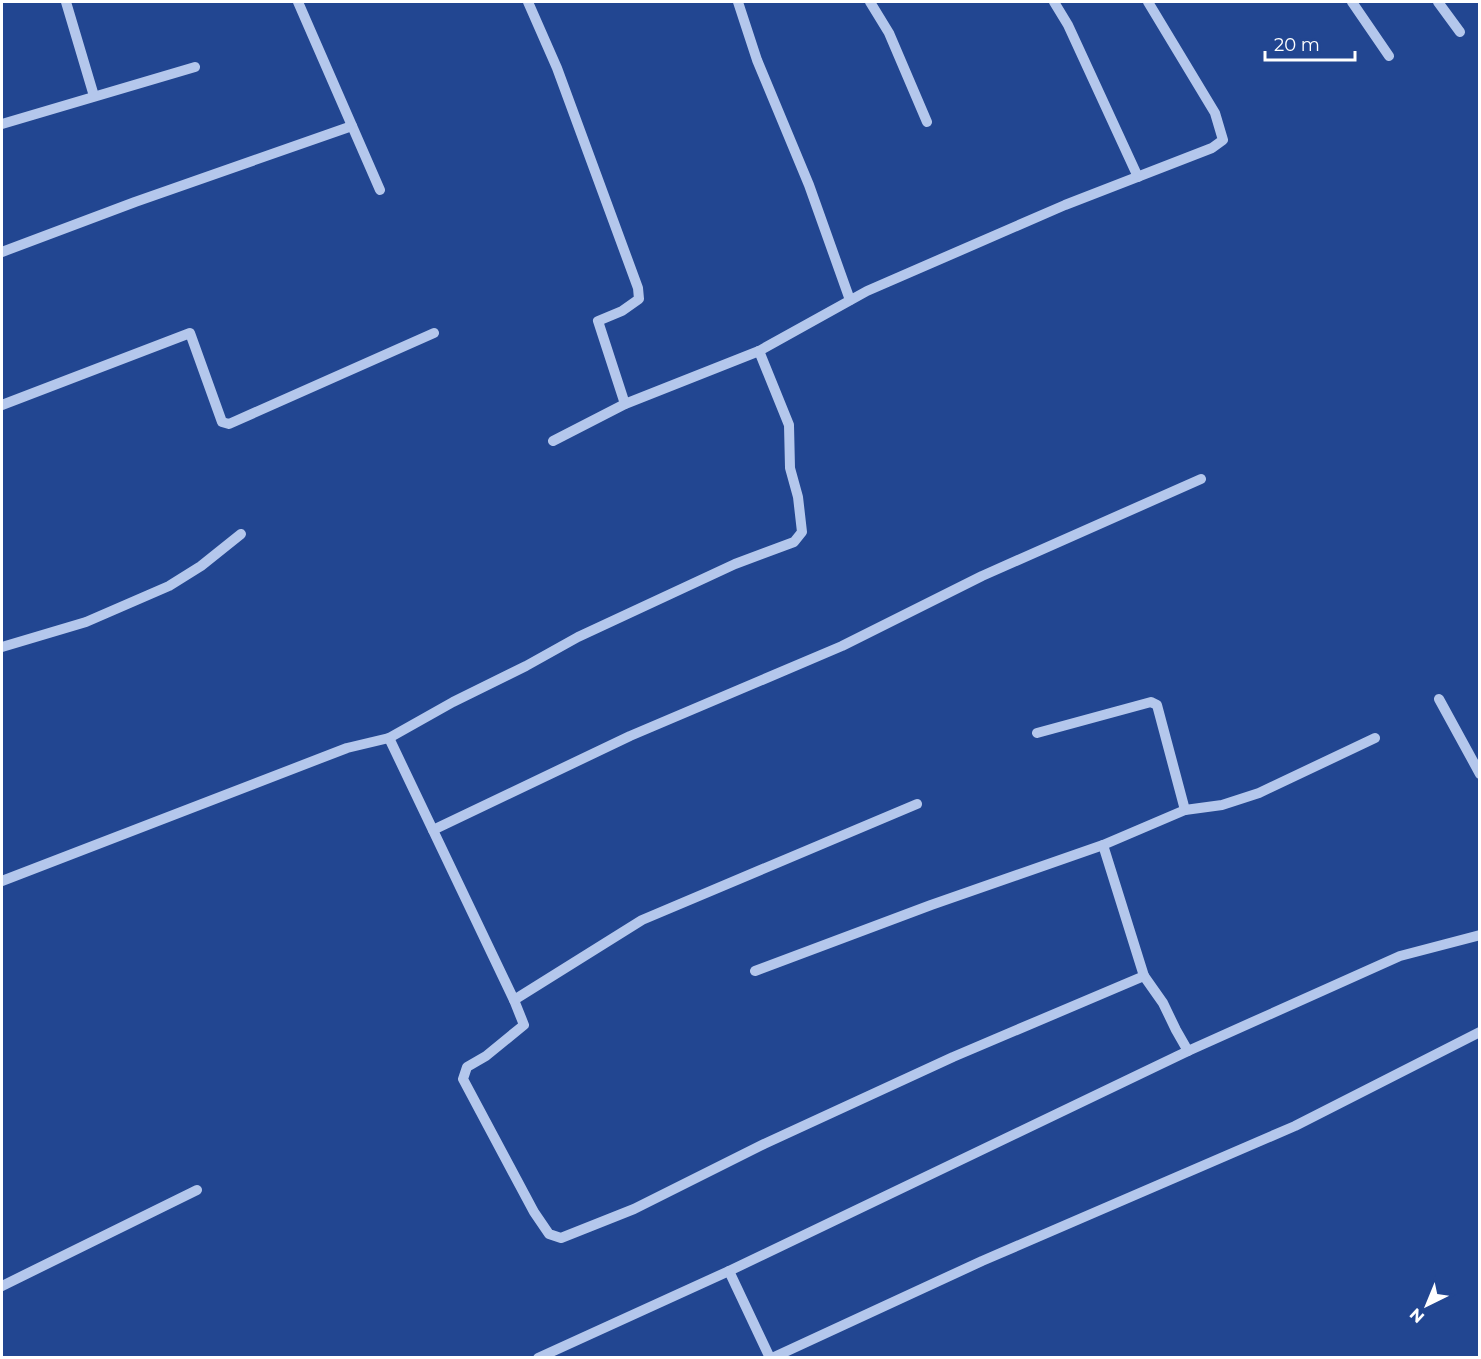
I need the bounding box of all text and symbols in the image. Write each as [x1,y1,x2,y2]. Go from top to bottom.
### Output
scale bar [1265,24,1355,62]
text: 20 m [1274,34,1320,56]
north arrow [1397,1275,1457,1335]
text: N [1406,1304,1428,1327]

